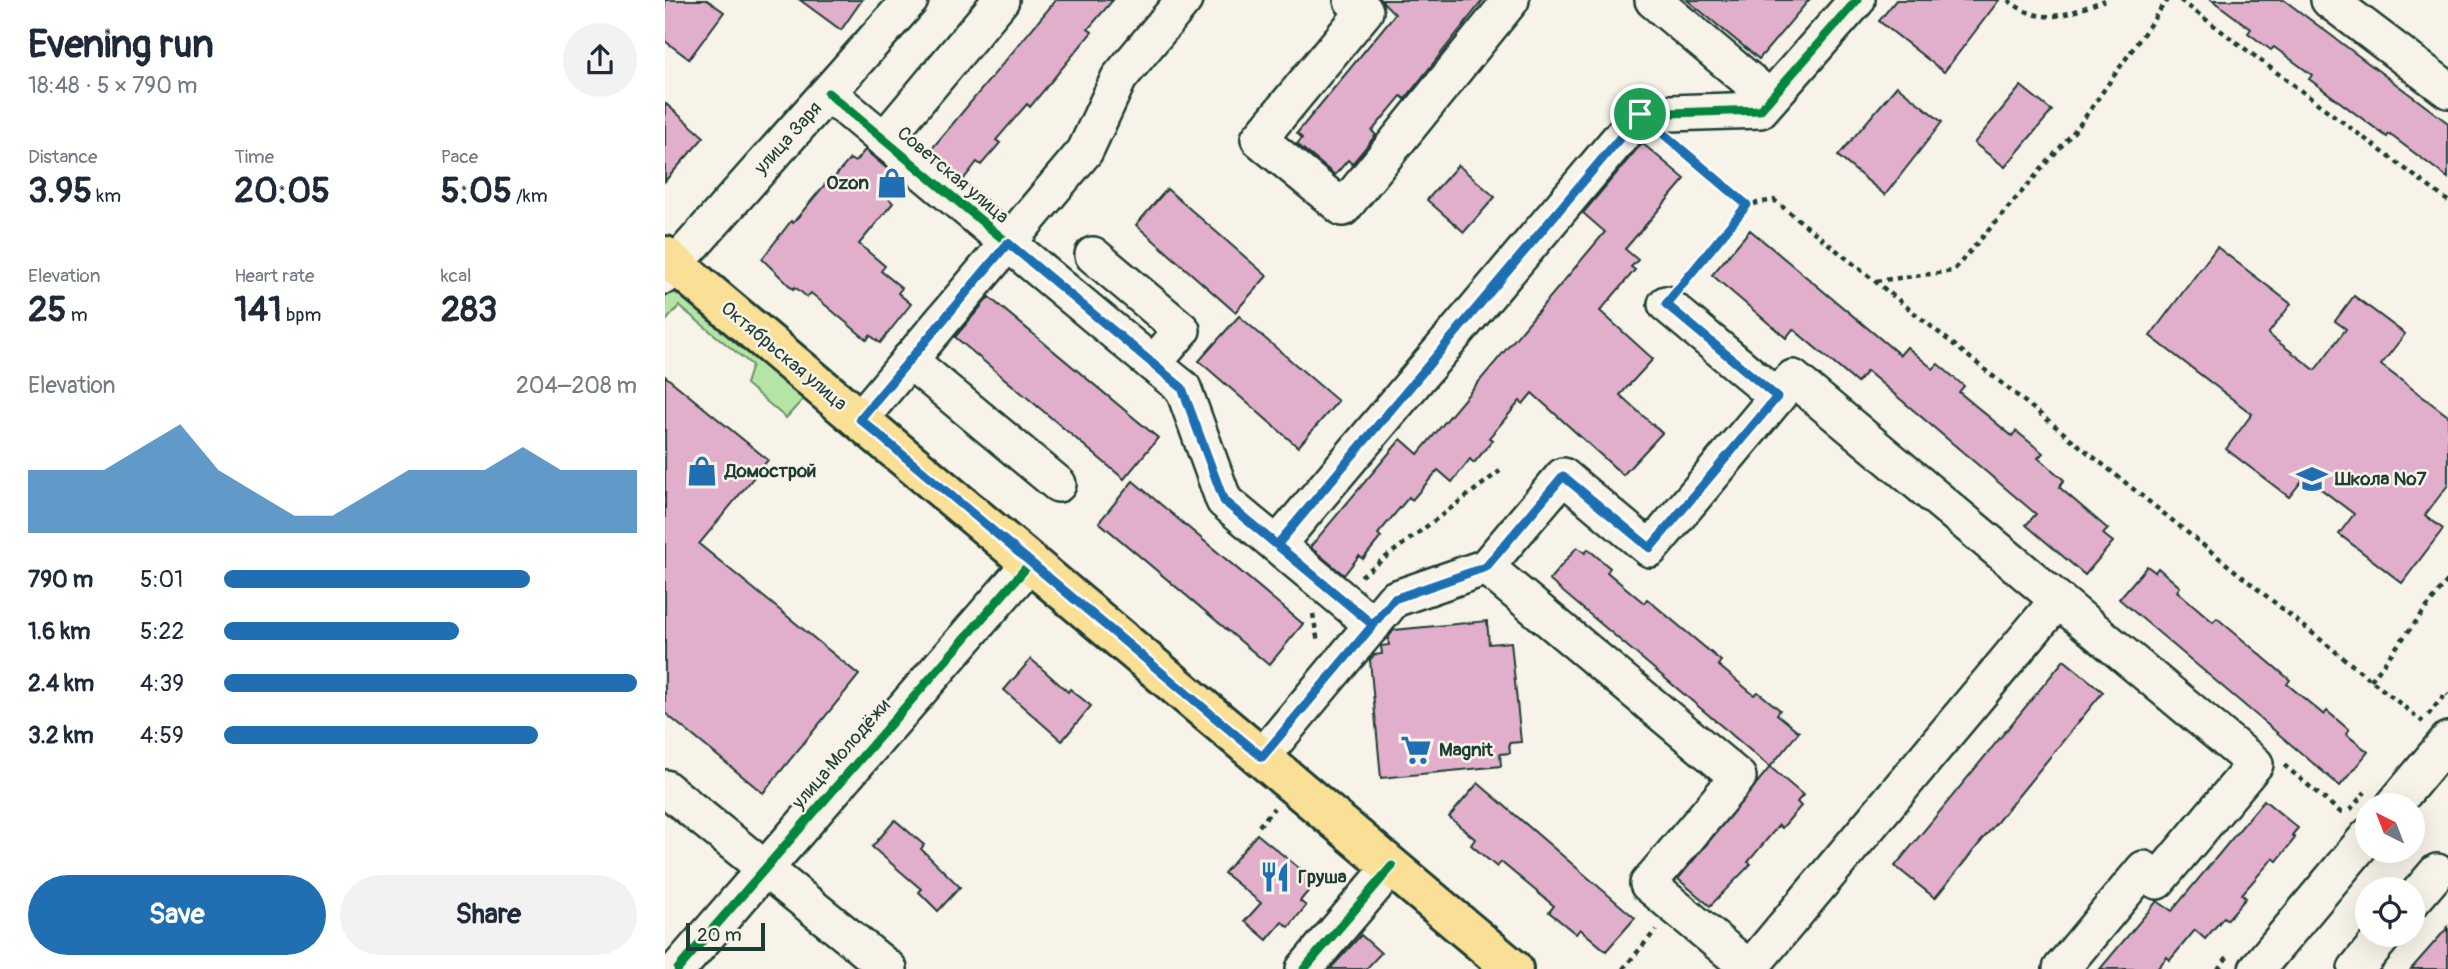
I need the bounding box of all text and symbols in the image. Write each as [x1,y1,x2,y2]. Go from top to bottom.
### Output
text: Evening run [28,21,214,69]
button: share [563,23,637,97]
text: 18:48 · 5 × 790 m [28,71,197,100]
pin [1610,84,1670,144]
icon: arrive [1621,95,1659,133]
street label: улица Заря [748,97,827,180]
street label: Советская улица [892,121,1014,229]
text: Distance [28,145,97,169]
text: Time [234,145,274,169]
text: Pace [441,145,478,169]
shop icon: Ozon [875,166,909,200]
text: 3.95 [28,169,92,213]
text: 20:05 [234,169,330,213]
text: 5:05 [441,169,512,213]
place label: Ozon [826,171,869,195]
text: km [92,184,121,208]
text: /km [512,184,548,208]
text: Elevation [28,264,100,288]
text: Heart rate [234,264,314,288]
text: kcal [441,264,472,288]
text: 25 [28,288,67,332]
text: 141 [234,288,282,332]
text: 283 [441,288,497,332]
street label: Октябрьская улица [716,296,852,416]
text: m [67,303,88,327]
text: bpm [282,303,321,327]
text: Elevation [28,371,116,400]
text: 204–208 m [516,371,637,400]
shop icon: Домострой [685,454,719,488]
place label: Домострой [724,459,816,483]
school or university icon: Школа №7 [2295,462,2329,496]
place label: Школа №7 [2334,467,2428,491]
text: 790 m [28,565,93,594]
text: 5:01 [140,565,183,594]
text: 1.6 km [28,617,90,646]
text: 5:22 [140,617,184,646]
text: 2.4 km [28,669,94,698]
text: 4:39 [140,669,184,698]
street label: улица Молодёжи [786,694,896,815]
text: 3.2 km [28,721,94,750]
text: 4:59 [140,721,184,750]
supermarket icon: Magnit [1399,733,1433,767]
place label: Magnit [1439,738,1494,762]
north arrow [2355,793,2425,863]
map controls [2355,793,2425,947]
restaurant icon: Груша [1258,860,1292,894]
place label: Груша [1298,865,1347,889]
button: Save [28,875,326,955]
button: Share [340,875,637,955]
button: locate [2355,877,2425,947]
scale bar [686,920,765,952]
text: 20 m [697,923,742,947]

